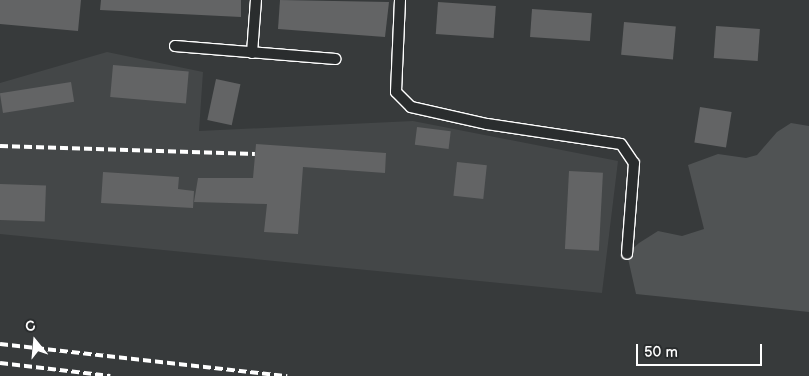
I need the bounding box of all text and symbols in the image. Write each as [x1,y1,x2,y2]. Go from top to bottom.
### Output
north arrow [10,316,60,366]
text: С [23,317,38,336]
scale bar [639,334,765,366]
text: 50 m [644,343,678,362]

